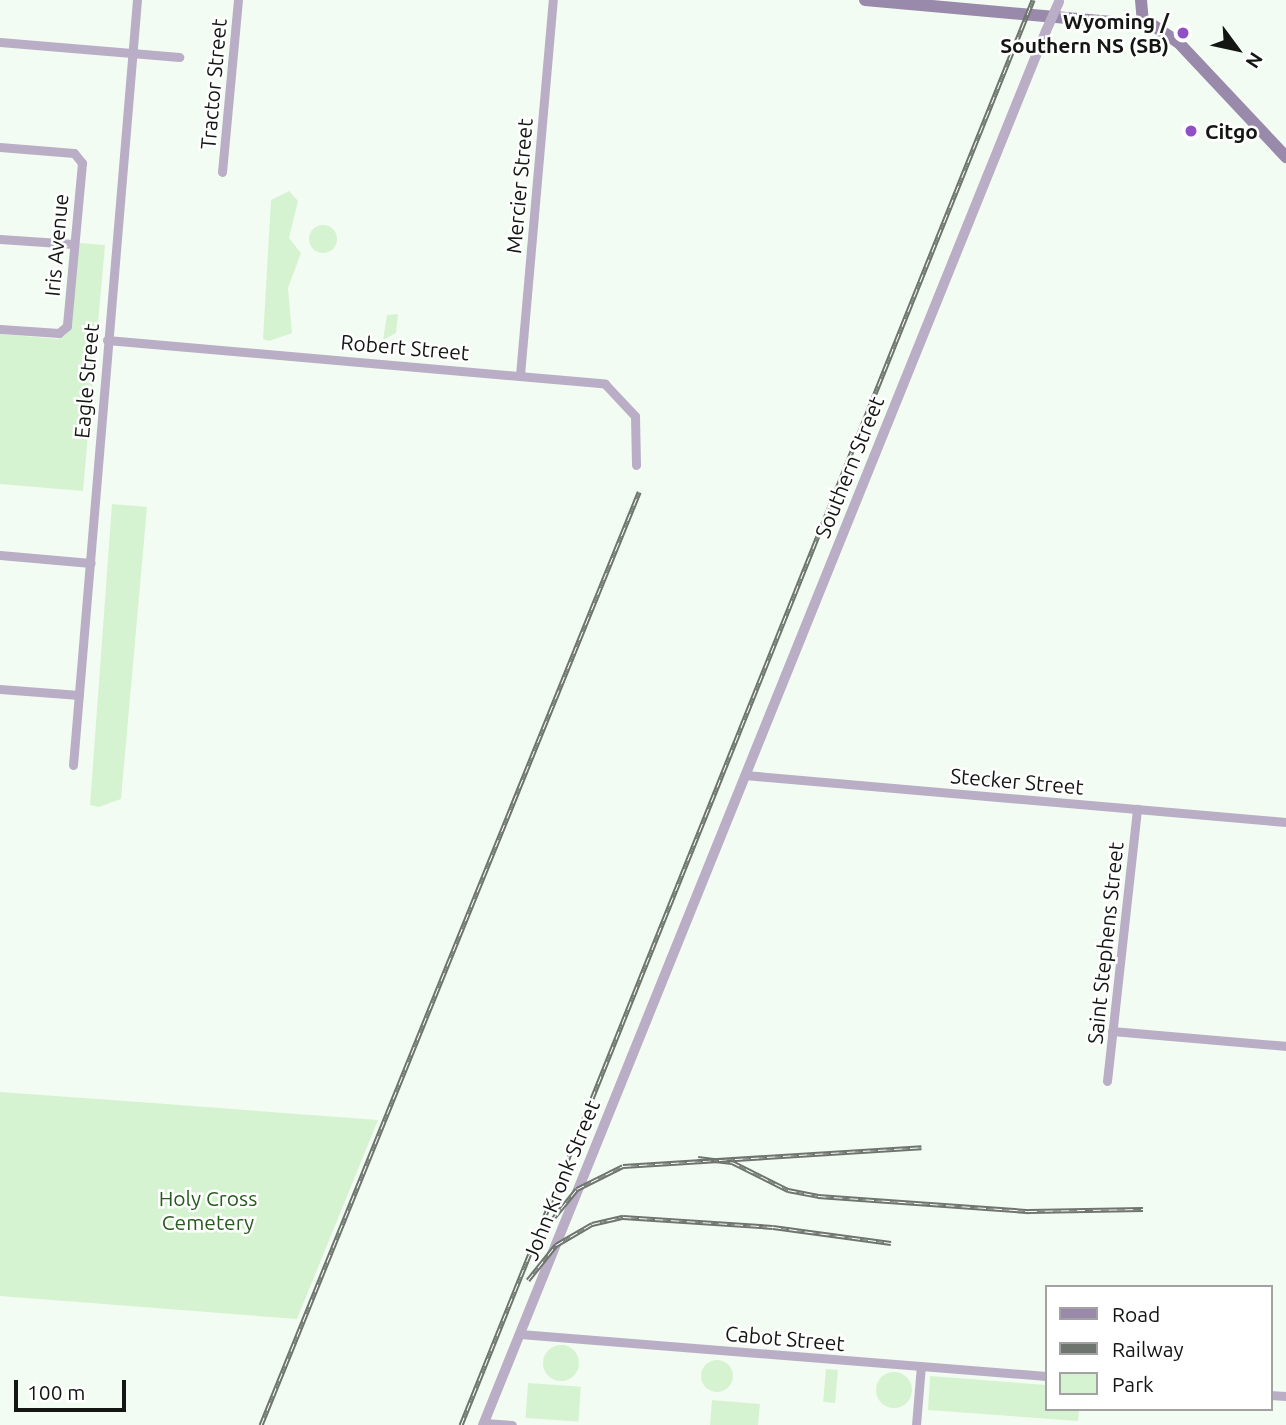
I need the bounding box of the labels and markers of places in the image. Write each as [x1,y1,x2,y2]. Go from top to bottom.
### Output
place label: Wyoming / Southern NS (SB) [1000,8,1169,58]
marker: Wyoming / Southern NS (SB) [1175,25,1191,41]
place label: Citgo [1205,118,1258,144]
marker: Citgo [1183,123,1199,139]

